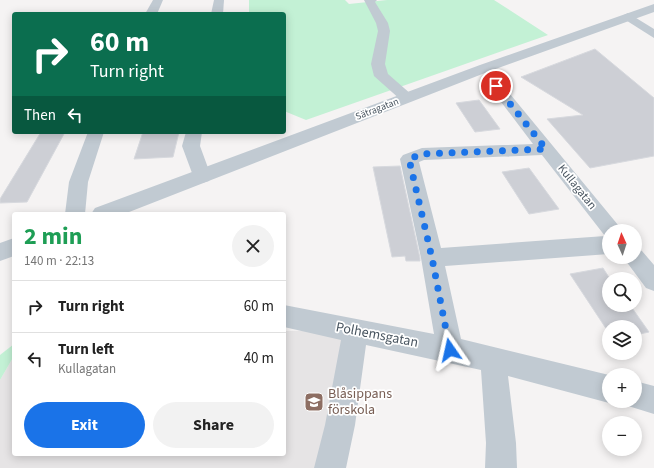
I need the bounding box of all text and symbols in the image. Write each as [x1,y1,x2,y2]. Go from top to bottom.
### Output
text: 60 m [90,22,149,62]
icon: right [24,28,76,80]
text: Turn right [90,59,164,84]
pin [479,69,513,103]
icon: arrive [485,75,507,97]
street label: Sätragatan [353,94,401,124]
icon: left [64,104,86,126]
text: Then [24,105,56,126]
street label: Kullagatan [554,161,600,213]
text: 2 min [24,219,82,254]
north arrow [602,224,642,264]
map controls [602,224,642,456]
button: close [232,225,274,267]
text: 140 m · 22:13 [24,252,94,270]
button: search [602,272,642,312]
icon: right [24,296,46,318]
text: Turn right [58,296,124,317]
text: 60 m [244,296,274,317]
street label: Polhemsgatan [334,317,420,353]
button: layers [602,320,642,360]
position arrow [429,329,471,371]
text: Turn left [58,339,114,360]
icon: left [24,348,46,370]
text: 40 m [244,348,274,369]
text: Kullagatan [58,360,116,378]
button: + [602,368,642,408]
place label: Blåsippans förskola [328,384,392,420]
school or university icon: Blåsippans förskola [303,391,325,413]
button: Exit [24,402,145,448]
button: Share [153,402,274,448]
button: − [602,416,642,456]

